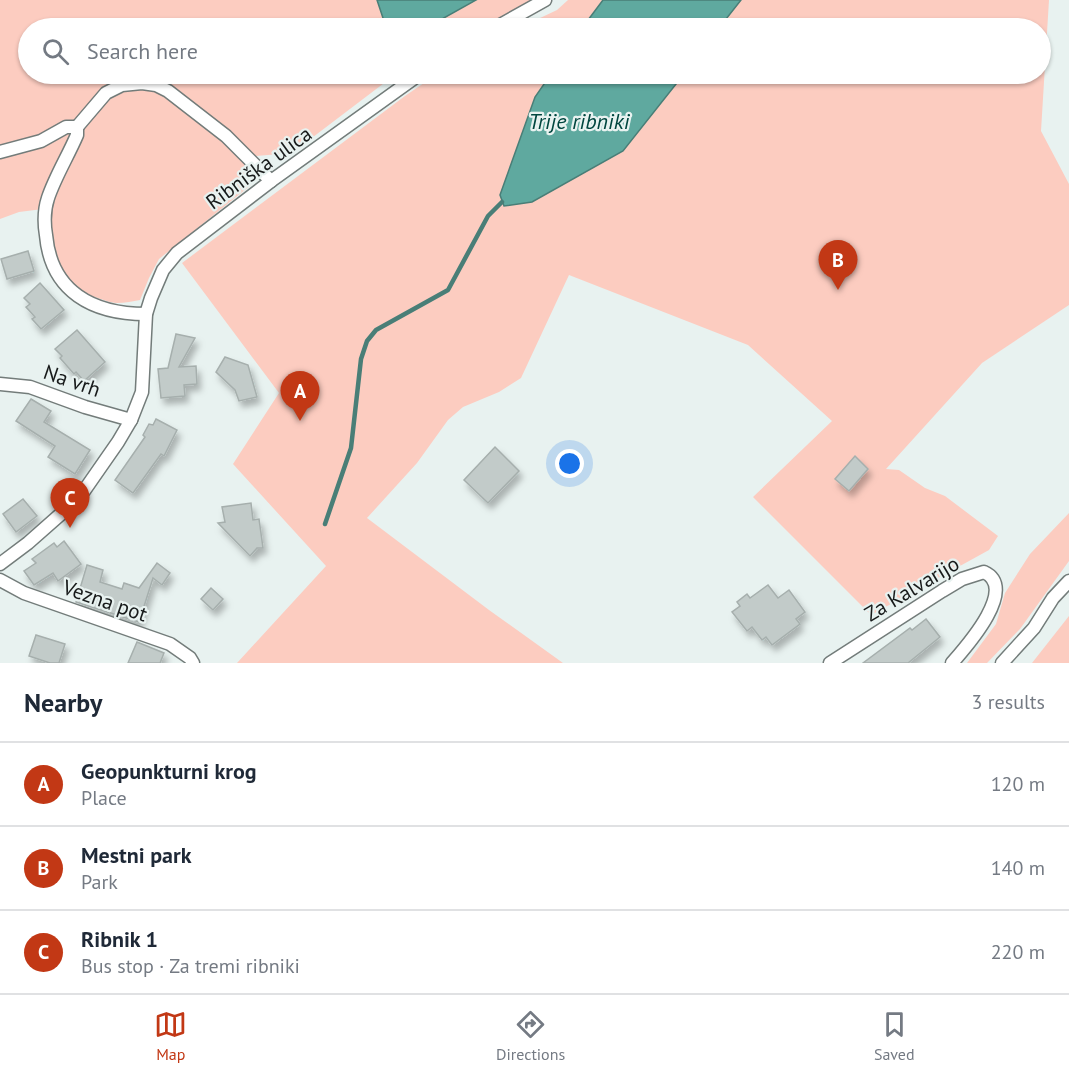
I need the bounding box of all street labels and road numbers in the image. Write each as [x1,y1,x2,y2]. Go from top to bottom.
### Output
street label: Ribniška ulica [200,120,317,215]
street label: Na vrh [40,358,104,403]
street label: Za Kalvarijo [859,550,964,627]
street label: Vezna pot [58,573,151,628]

